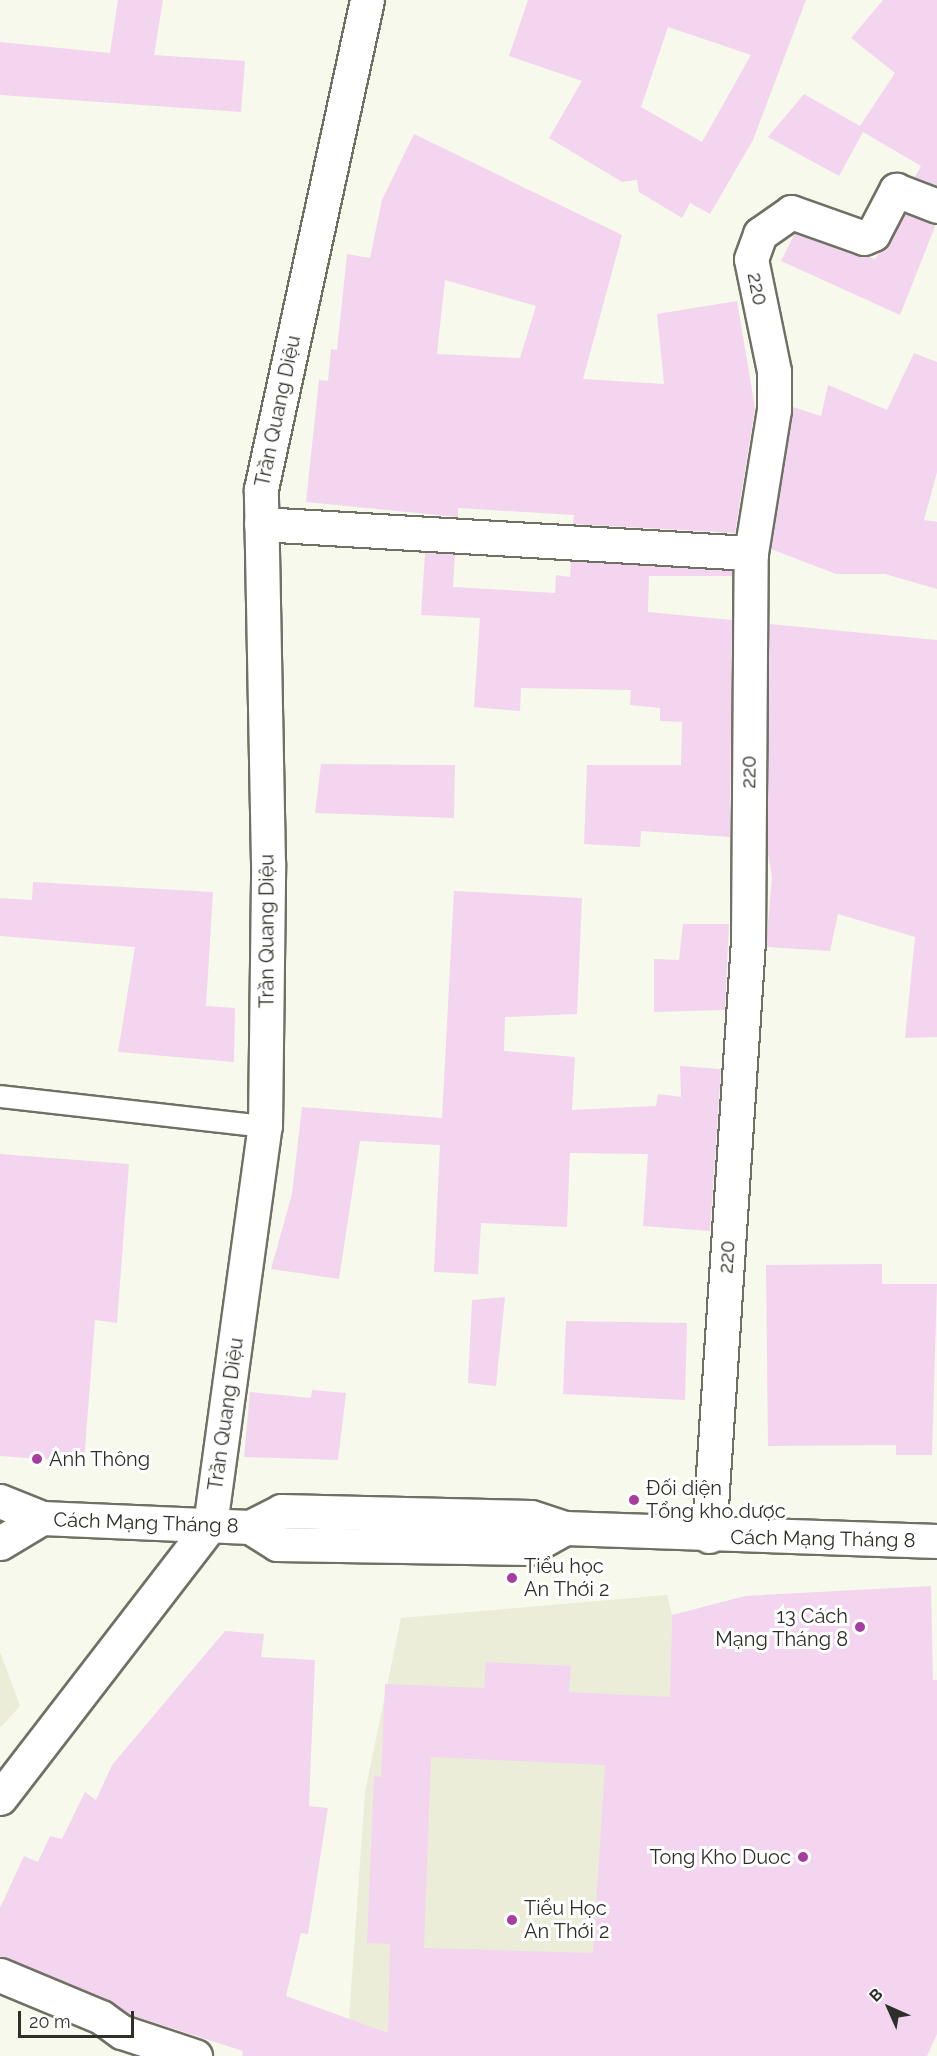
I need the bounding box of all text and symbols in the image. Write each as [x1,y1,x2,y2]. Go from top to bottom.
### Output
street label: 220 [742,270,772,308]
street label: Trần Quang Diệu [250,333,306,489]
street label: 220 [737,755,761,789]
street label: Trần Quang Diệu [255,854,279,1008]
street label: 220 [714,1240,740,1274]
street label: Trần Quang Diệu [203,1336,249,1492]
place label: Anh Thông [49,1447,151,1471]
marker: Anh Thông [30,1452,44,1466]
place label: Đối diện Tổng kho dược [646,1476,786,1523]
marker: Đối diện Tổng kho dược [627,1493,641,1507]
street label: Cách Mạng Tháng 8 [53,1508,239,1538]
street label: Cách Mạng Tháng 8 [730,1525,916,1553]
place label: Tiểu học An Thới 2 [524,1554,610,1601]
marker: Tiểu học An Thới 2 [505,1571,519,1585]
place label: 13 Cách Mạng Tháng 8 [715,1604,848,1651]
marker: 13 Cách Mạng Tháng 8 [853,1620,867,1634]
place label: Tong Kho Duoc [649,1845,791,1869]
marker: Tong Kho Duoc [796,1850,810,1864]
place label: Tiểu Học An Thới 2 [524,1896,610,1943]
marker: Tiểu Học An Thới 2 [505,1913,519,1927]
north arrow [859,1978,919,2038]
text: B [865,1984,886,2005]
scale bar [21,1999,136,2037]
text: 20 m [29,2011,71,2032]

